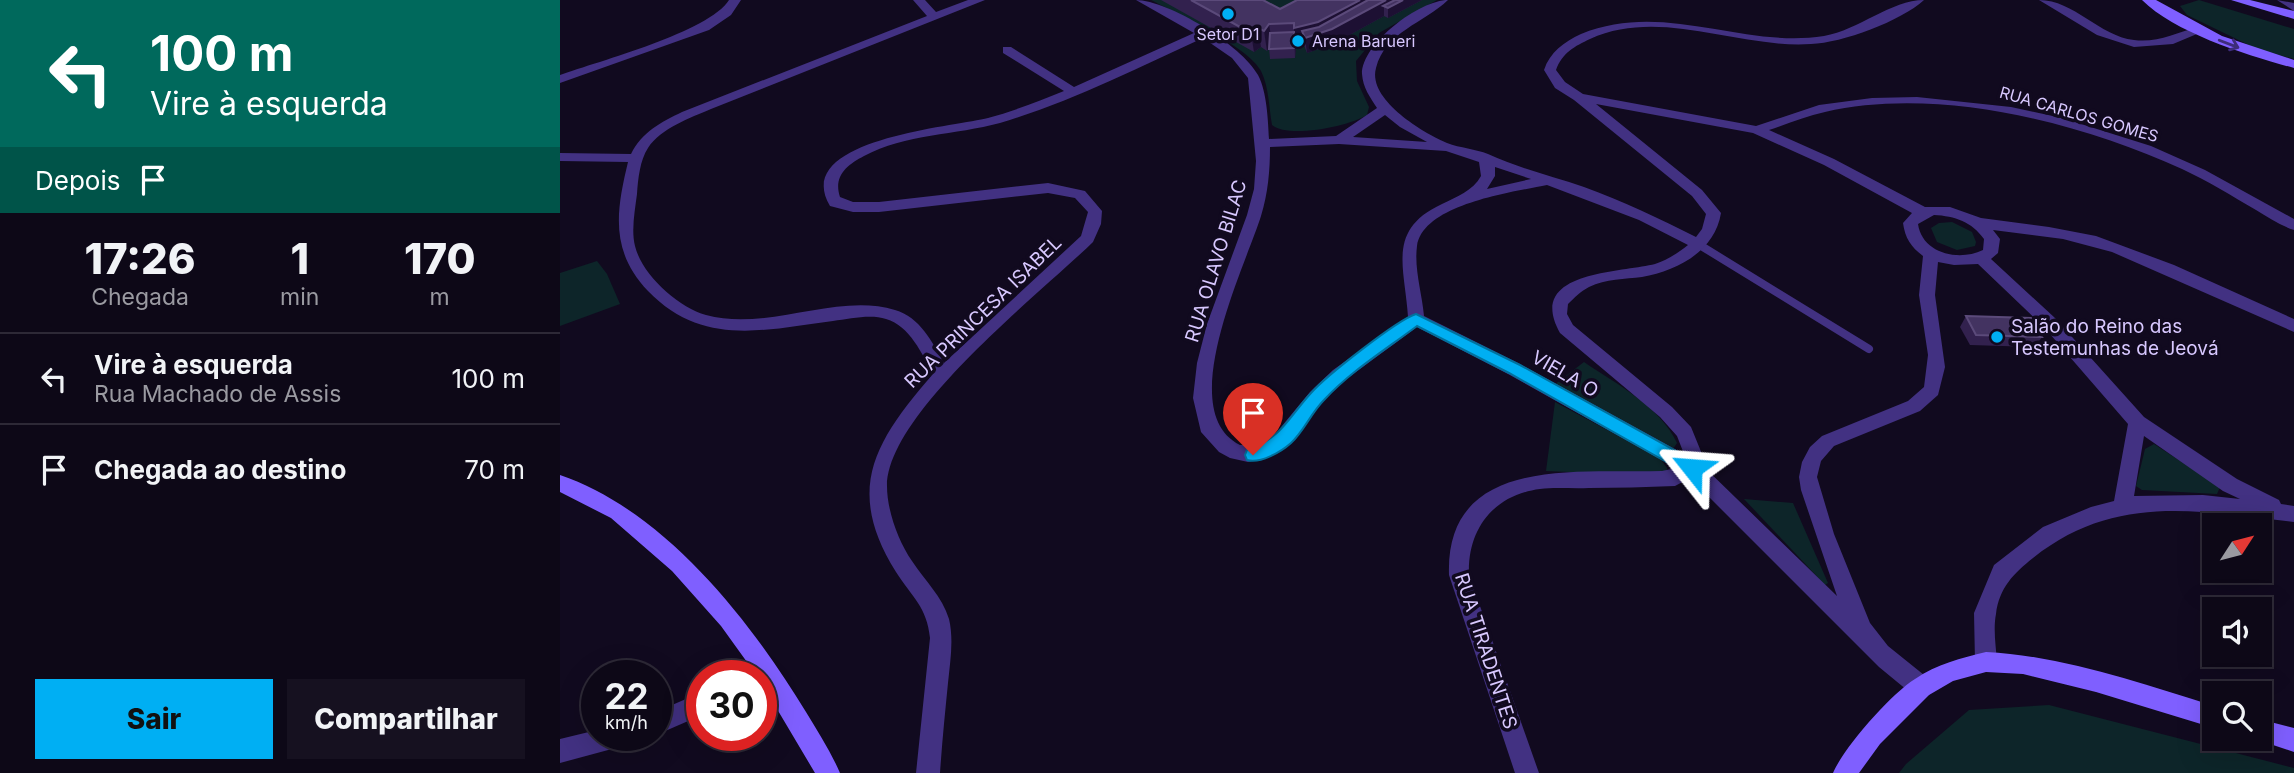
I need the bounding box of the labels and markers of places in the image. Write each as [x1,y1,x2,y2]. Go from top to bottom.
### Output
marker: Setor D1 [1220,6,1236,22]
place label: Setor D1 [1197,24,1259,44]
place label: Arena Barueri [1312,31,1415,51]
marker: Arena Barueri [1290,33,1306,49]
place label: Salão do Reino das Testemunhas de Jeová [2011,315,2219,360]
marker: Salão do Reino das Testemunhas de Jeová [1989,329,2005,345]
pin [1223,383,1283,455]

